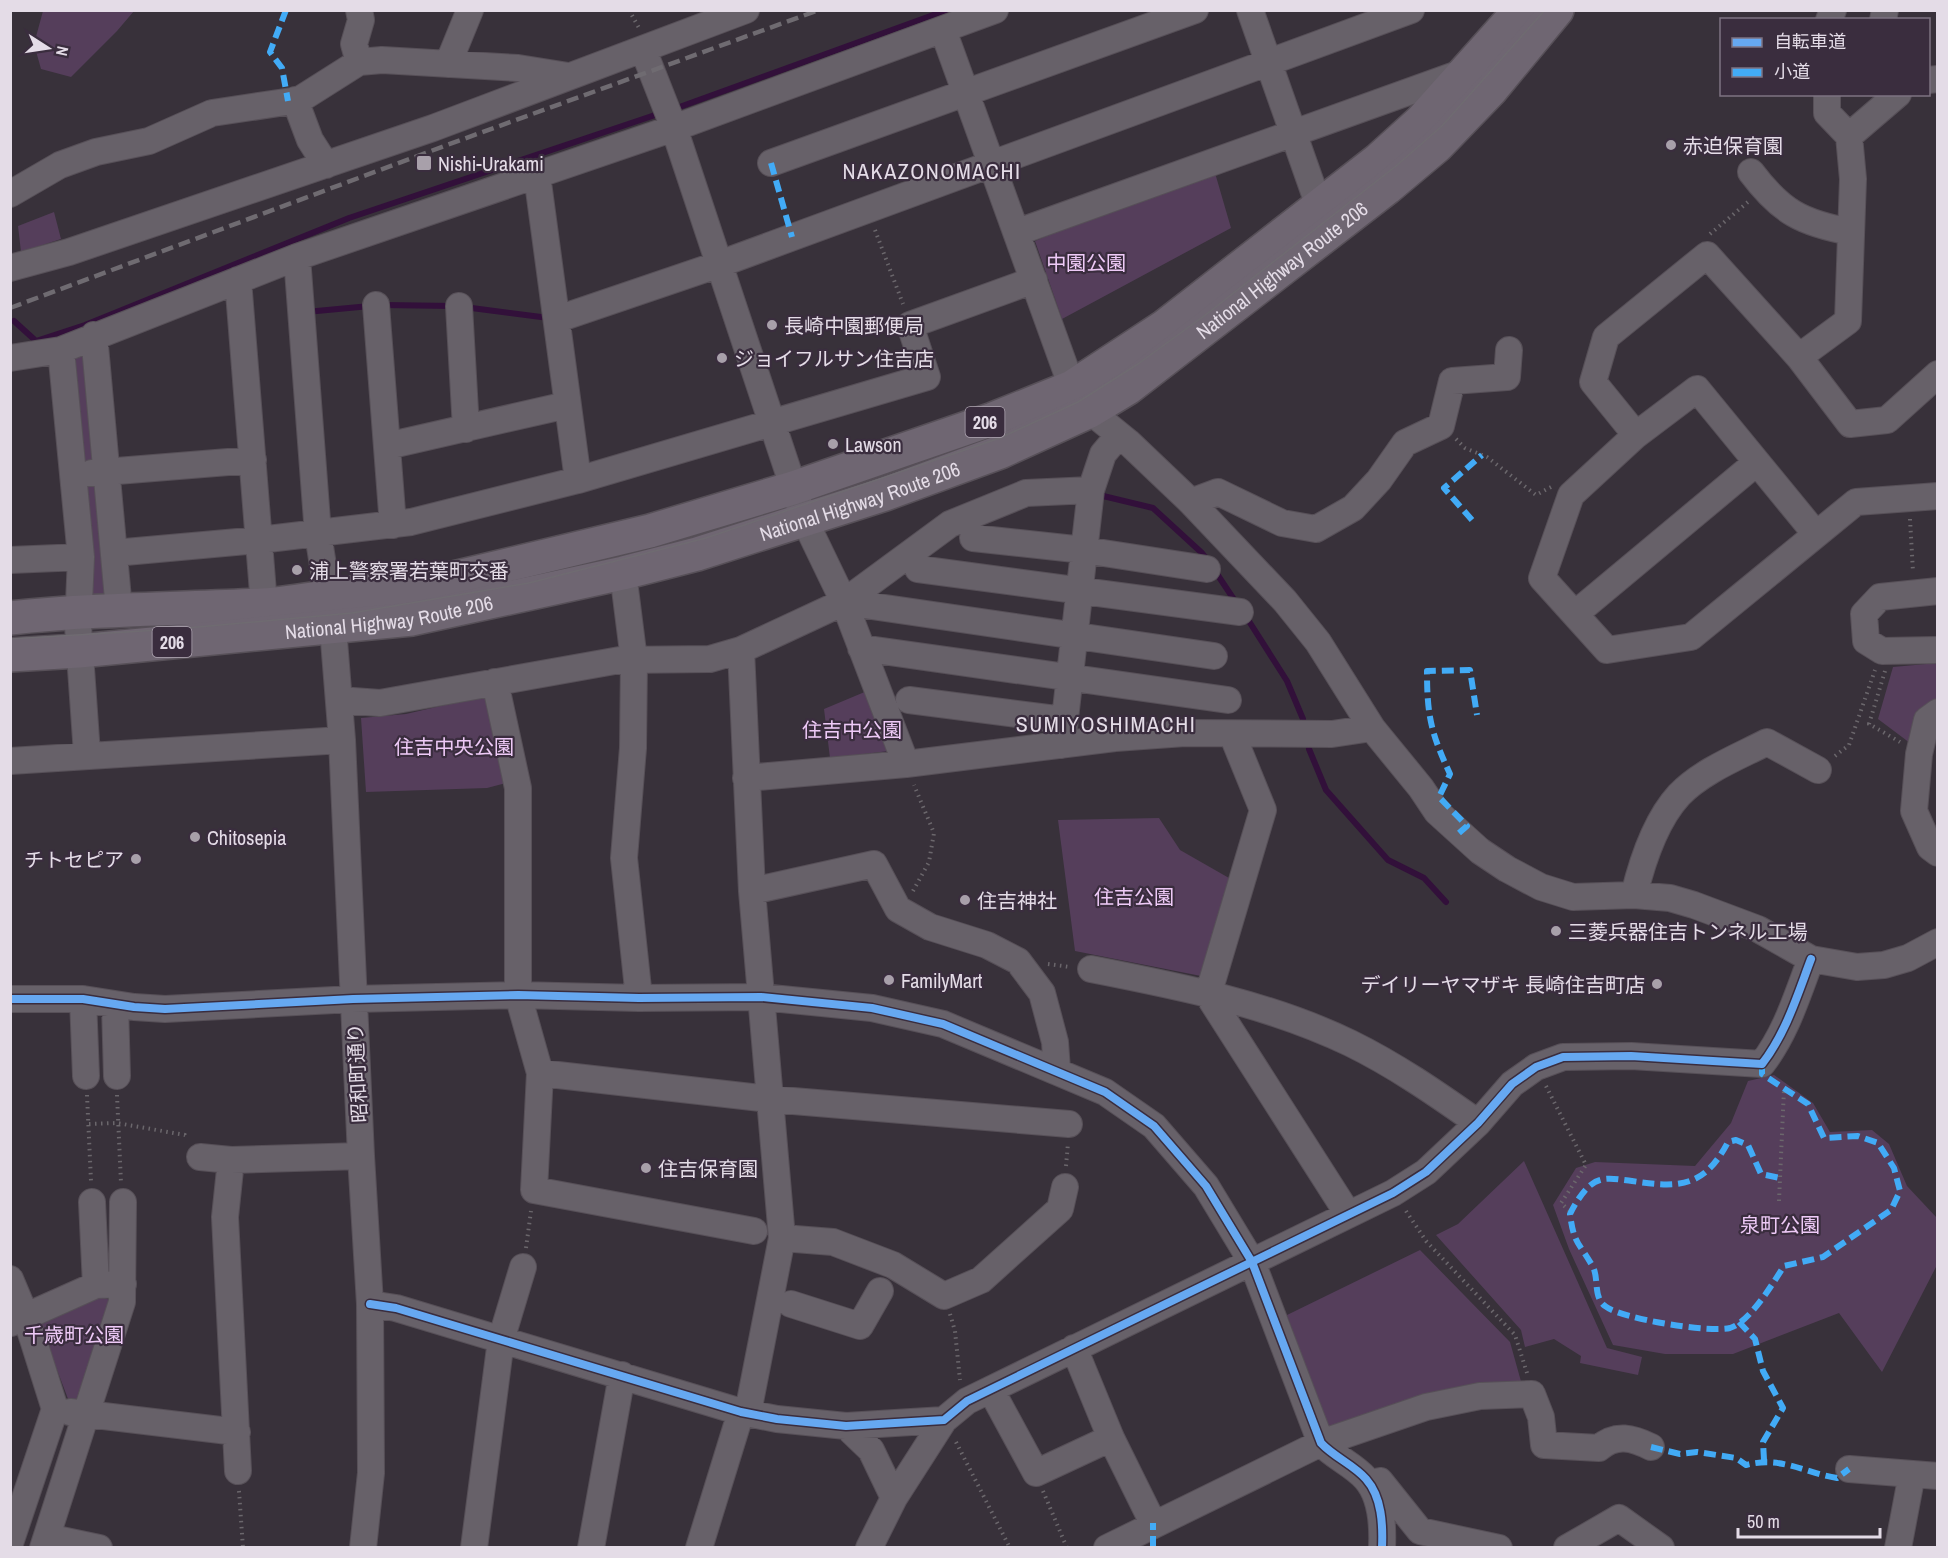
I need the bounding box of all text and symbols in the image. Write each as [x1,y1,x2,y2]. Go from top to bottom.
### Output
north arrow [18,18,78,78]
legend [1720,18,1930,96]
text: 自転車道 [1774,29,1846,54]
text: N [51,44,74,58]
text: 小道 [1774,59,1810,84]
place label: 赤迫保育園 [1683,132,1783,159]
marker: 赤迫保育園 [1664,138,1678,152]
place label: Nishi-Urakami [438,150,544,177]
marker: Nishi-Urakami [415,154,433,172]
district label: NAKAZONOMACHI [843,156,1021,186]
street label: National Highway Route 206 [1190,195,1373,344]
park label: 中園公園 [1046,249,1126,276]
place label: 長崎中園郵便局 [784,312,924,339]
marker: 長崎中園郵便局 [765,318,779,332]
place label: ジョイフルサン住吉店 [734,345,934,372]
marker: ジョイフルサン住吉店 [715,351,729,365]
road number: 206 [966,407,1004,437]
place label: Lawson [845,431,902,458]
marker: Lawson [826,437,840,451]
street label: National Highway Route 206 [756,454,963,547]
place label: 浦上警察署若葉町交番 [309,557,509,584]
marker: 浦上警察署若葉町交番 [290,563,304,577]
street label: National Highway Route 206 [284,588,495,645]
road number: 206 [152,627,192,657]
district label: SUMIYOSHIMACHI [1016,709,1196,739]
park label: 住吉中公園 [802,716,902,743]
park label: 住吉中央公園 [394,733,514,760]
place label: Chitosepia [207,824,286,851]
marker: Chitosepia [188,830,202,844]
place label: チトセピア [24,846,124,873]
marker: チトセピア [129,852,143,866]
park label: 住吉公園 [1094,883,1174,910]
place label: 住吉神社 [977,887,1057,914]
marker: 住吉神社 [958,893,972,907]
place label: 三菱兵器住吉トンネル工場 [1568,918,1808,945]
marker: 三菱兵器住吉トンネル工場 [1549,924,1563,938]
place label: FamilyMart [901,967,983,994]
place label: デイリーヤマザキ 長崎住吉町店 [1360,971,1645,998]
marker: FamilyMart [882,973,896,987]
marker: デイリーヤマザキ 長崎住吉町店 [1650,977,1664,991]
street label: 昭和町通り [341,1022,373,1124]
place label: 住吉保育園 [658,1155,758,1182]
marker: 住吉保育園 [639,1161,653,1175]
park label: 泉町公園 [1740,1211,1820,1238]
park label: 千歳町公園 [24,1321,124,1348]
scale bar [1738,1501,1880,1539]
text: 50 m [1747,1509,1780,1534]

